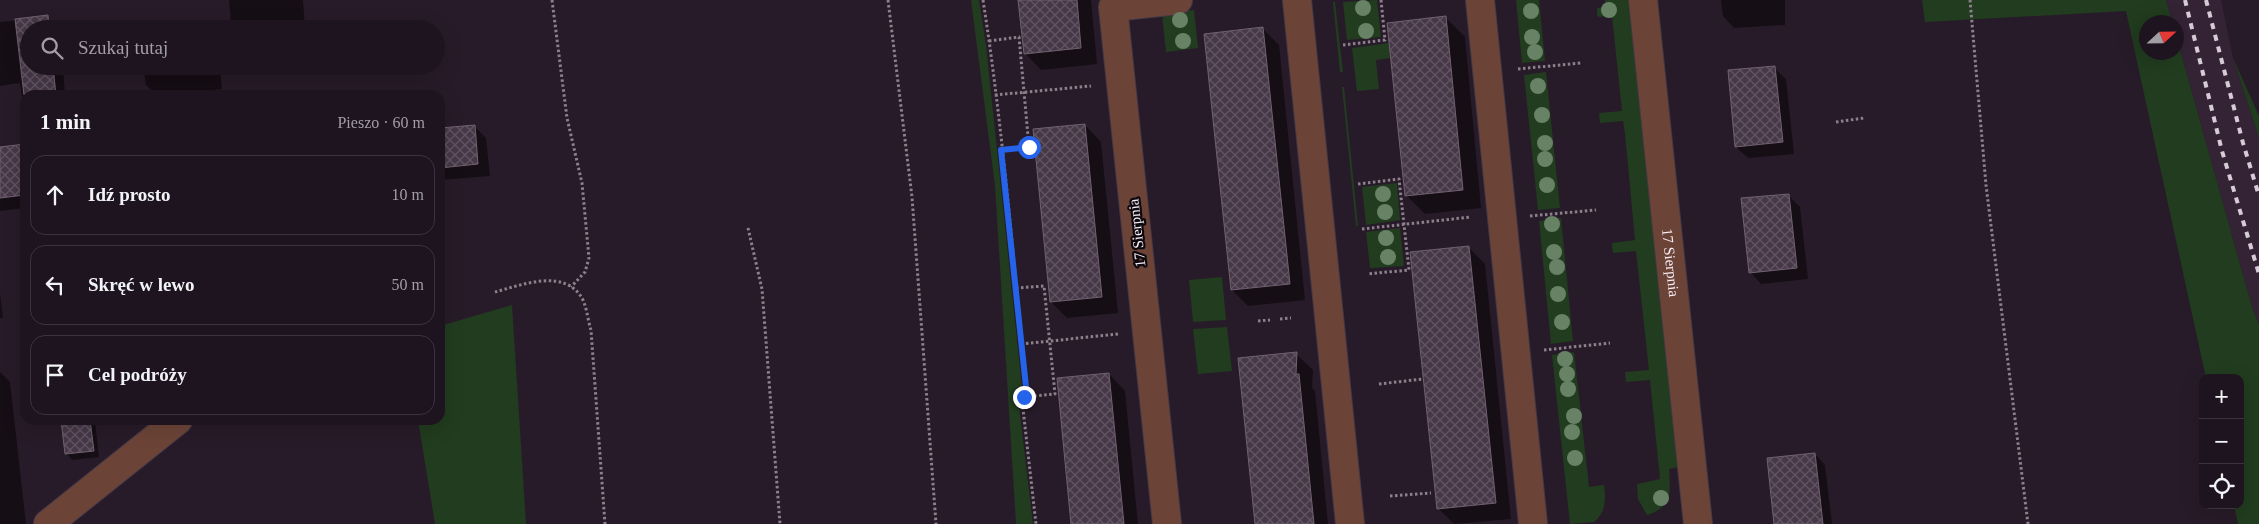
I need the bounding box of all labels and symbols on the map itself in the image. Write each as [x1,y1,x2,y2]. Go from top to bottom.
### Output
north arrow [2139,15,2184,60]
route start [1018,136,1041,159]
street label: 17 Sierpnia [1125,198,1149,268]
street label: 17 Sierpnia [1659,228,1682,298]
route end [1013,386,1036,409]

